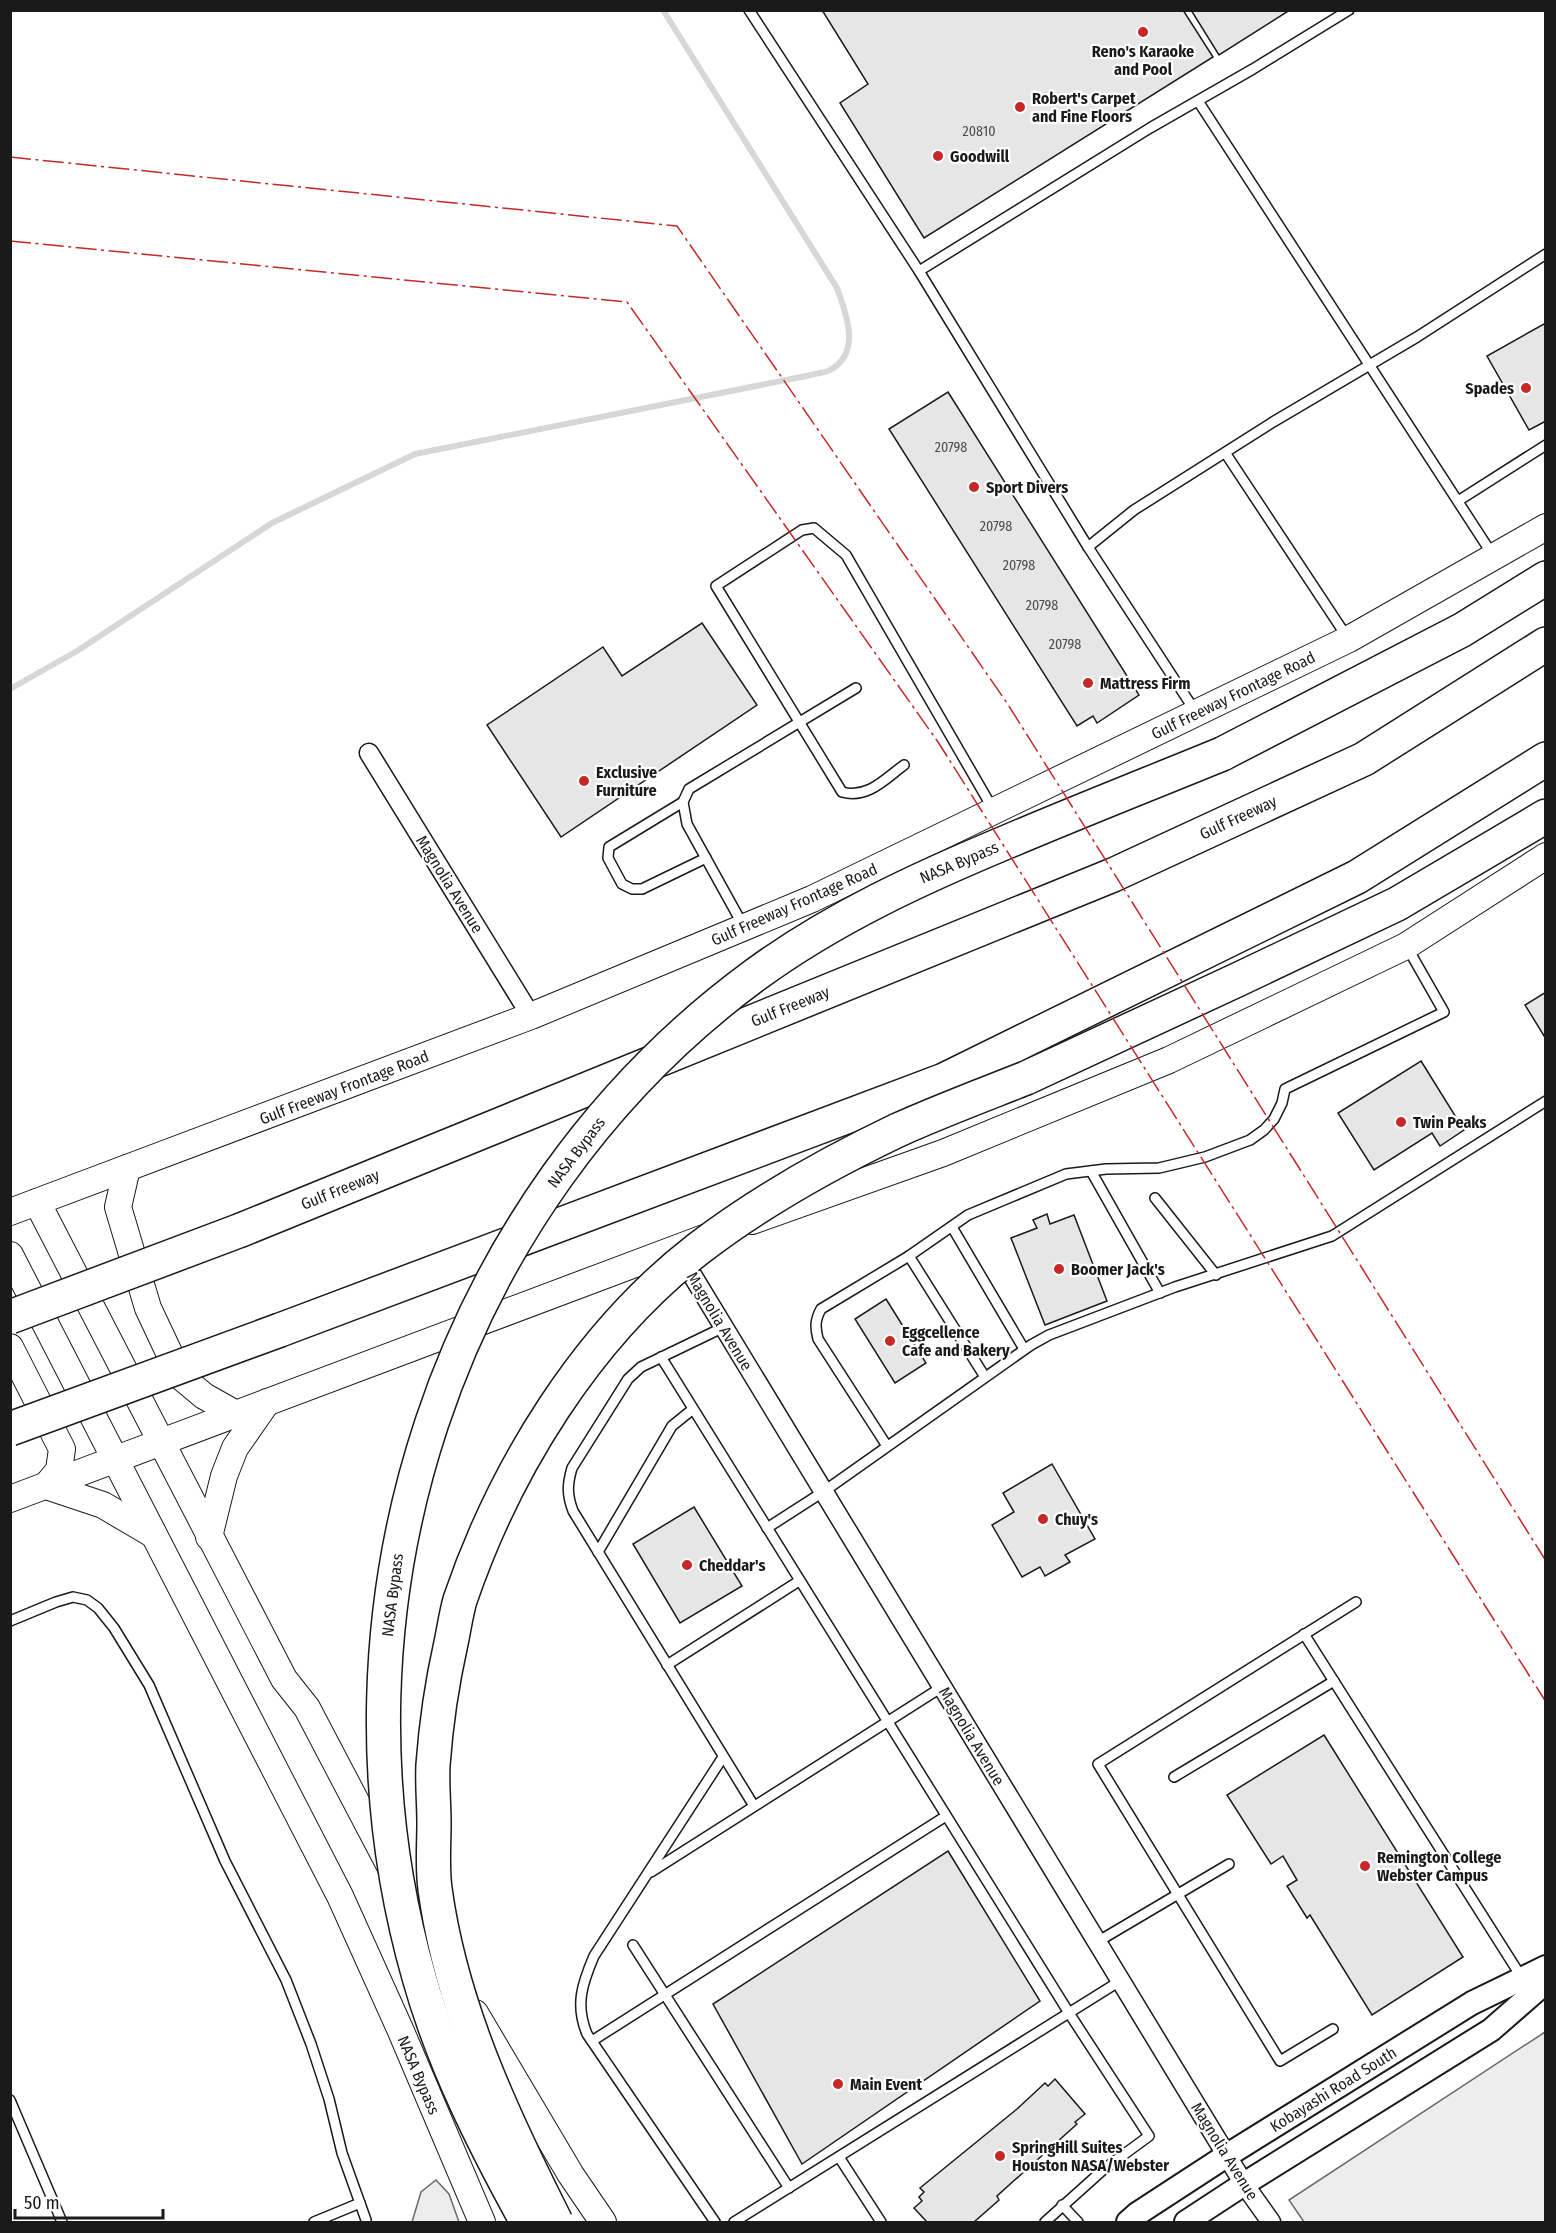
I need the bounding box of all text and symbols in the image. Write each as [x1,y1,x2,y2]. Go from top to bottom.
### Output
marker: Reno's Karaoke and Pool [1136,25,1150,39]
place label: Reno's Karaoke and Pool [1092,42,1194,79]
place label: Robert's Carpet and Fine Floors [1032,89,1136,126]
marker: Robert's Carpet and Fine Floors [1013,100,1027,114]
house number: 20810 [963,123,995,140]
place label: Goodwill [950,147,1010,166]
marker: Goodwill [931,149,945,163]
place label: Spades [1465,379,1514,398]
marker: Spades [1519,381,1533,395]
house number: 20798 [935,439,967,456]
place label: Sport Divers [986,478,1068,497]
marker: Sport Divers [967,480,981,494]
house number: 20798 [980,518,1012,535]
house number: 20798 [1003,557,1035,574]
house number: 20798 [1026,597,1058,614]
house number: 20798 [1049,636,1081,653]
street label: Gulf Freeway Frontage Road [1148,647,1318,743]
place label: Mattress Firm [1100,674,1190,693]
marker: Mattress Firm [1081,676,1095,690]
place label: Exclusive Furniture [596,763,657,800]
marker: Exclusive Furniture [577,774,591,788]
street label: Gulf Freeway [1197,791,1281,844]
street label: Magnolia Avenue [412,832,487,937]
street label: NASA Bypass [917,837,1002,888]
street label: Gulf Freeway Frontage Road [708,859,880,950]
street label: Gulf Freeway [748,982,833,1031]
street label: Gulf Freeway Frontage Road [257,1046,432,1129]
street label: NASA Bypass [544,1113,609,1191]
place label: Twin Peaks [1413,1113,1486,1132]
marker: Twin Peaks [1394,1115,1408,1129]
street label: Gulf Freeway [298,1165,383,1214]
place label: Boomer Jack's [1071,1260,1165,1279]
marker: Boomer Jack's [1052,1262,1066,1276]
street label: Magnolia Avenue [683,1269,756,1374]
place label: Eggcellence Cafe and Bakery [902,1323,1010,1360]
marker: Eggcellence Cafe and Bakery [883,1334,897,1348]
place label: Chuy's [1055,1510,1098,1529]
marker: Chuy's [1036,1512,1050,1526]
street label: NASA Bypass [378,1552,407,1638]
place label: Cheddar's [699,1556,766,1575]
marker: Cheddar's [680,1558,694,1572]
street label: Magnolia Avenue [935,1684,1008,1789]
place label: Remington College Webster Campus [1377,1848,1501,1885]
marker: Remington College Webster Campus [1358,1859,1372,1873]
street label: NASA Bypass [393,2033,444,2118]
street label: Kobayashi Road South [1266,2043,1400,2136]
place label: Main Event [850,2075,922,2094]
marker: Main Event [831,2077,845,2091]
street label: Magnolia Avenue [1187,2099,1262,2204]
place label: SpringHill Suites Houston NASA/Webster [1012,2138,1169,2175]
marker: SpringHill Suites Houston NASA/Webster [993,2149,1007,2163]
scale bar [15,2182,164,2220]
text: 50 m [24,2192,60,2214]

